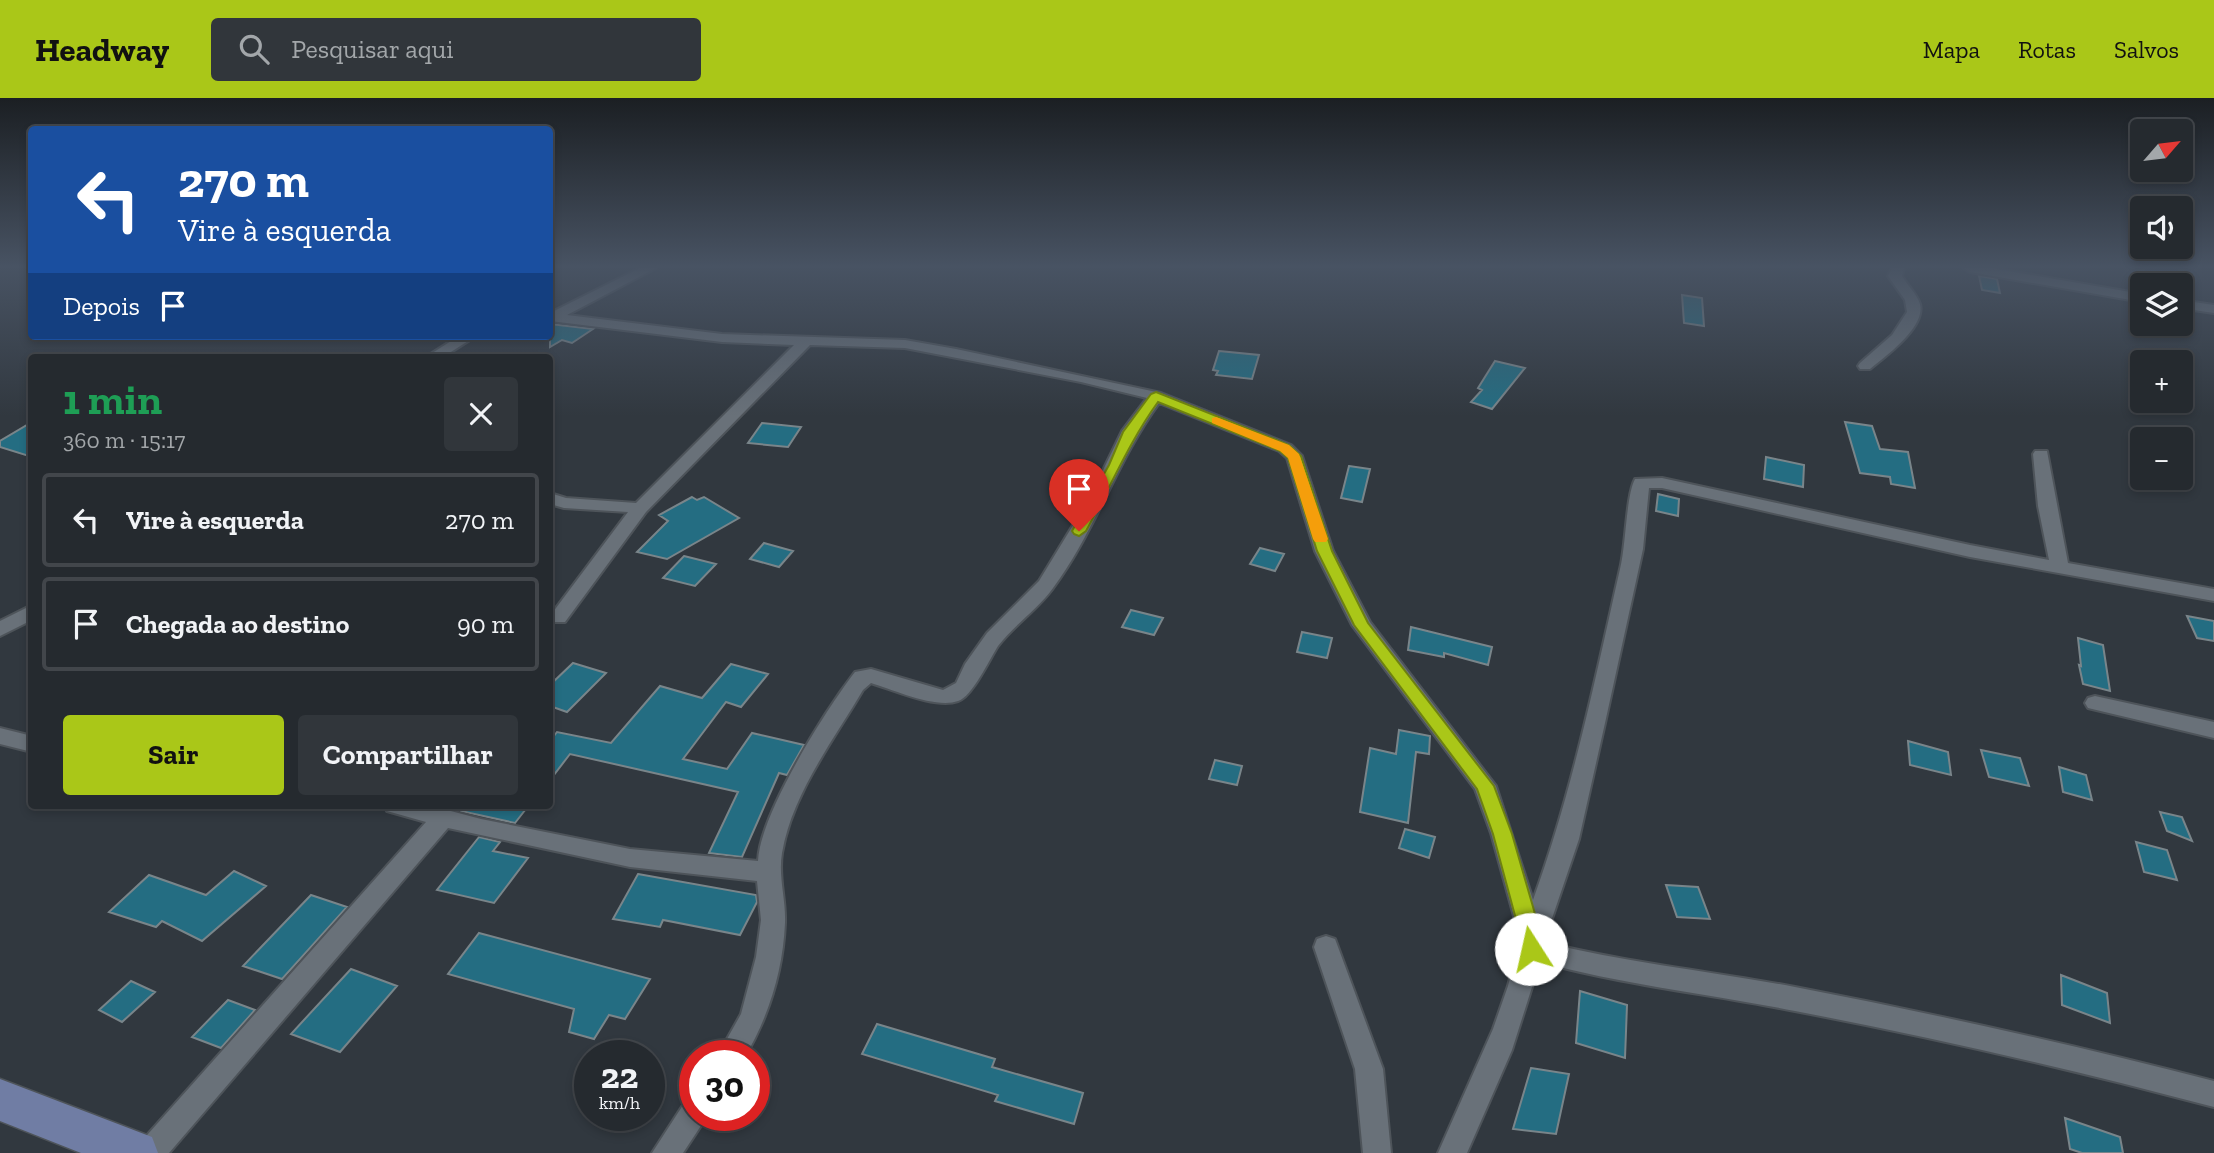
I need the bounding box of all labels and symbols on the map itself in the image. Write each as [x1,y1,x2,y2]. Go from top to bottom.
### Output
north arrow [2130,119,2193,182]
pin [1049,459,1109,531]
position arrow [1494,912,1568,986]
speed limit sign: 30 [679,1040,770,1131]

